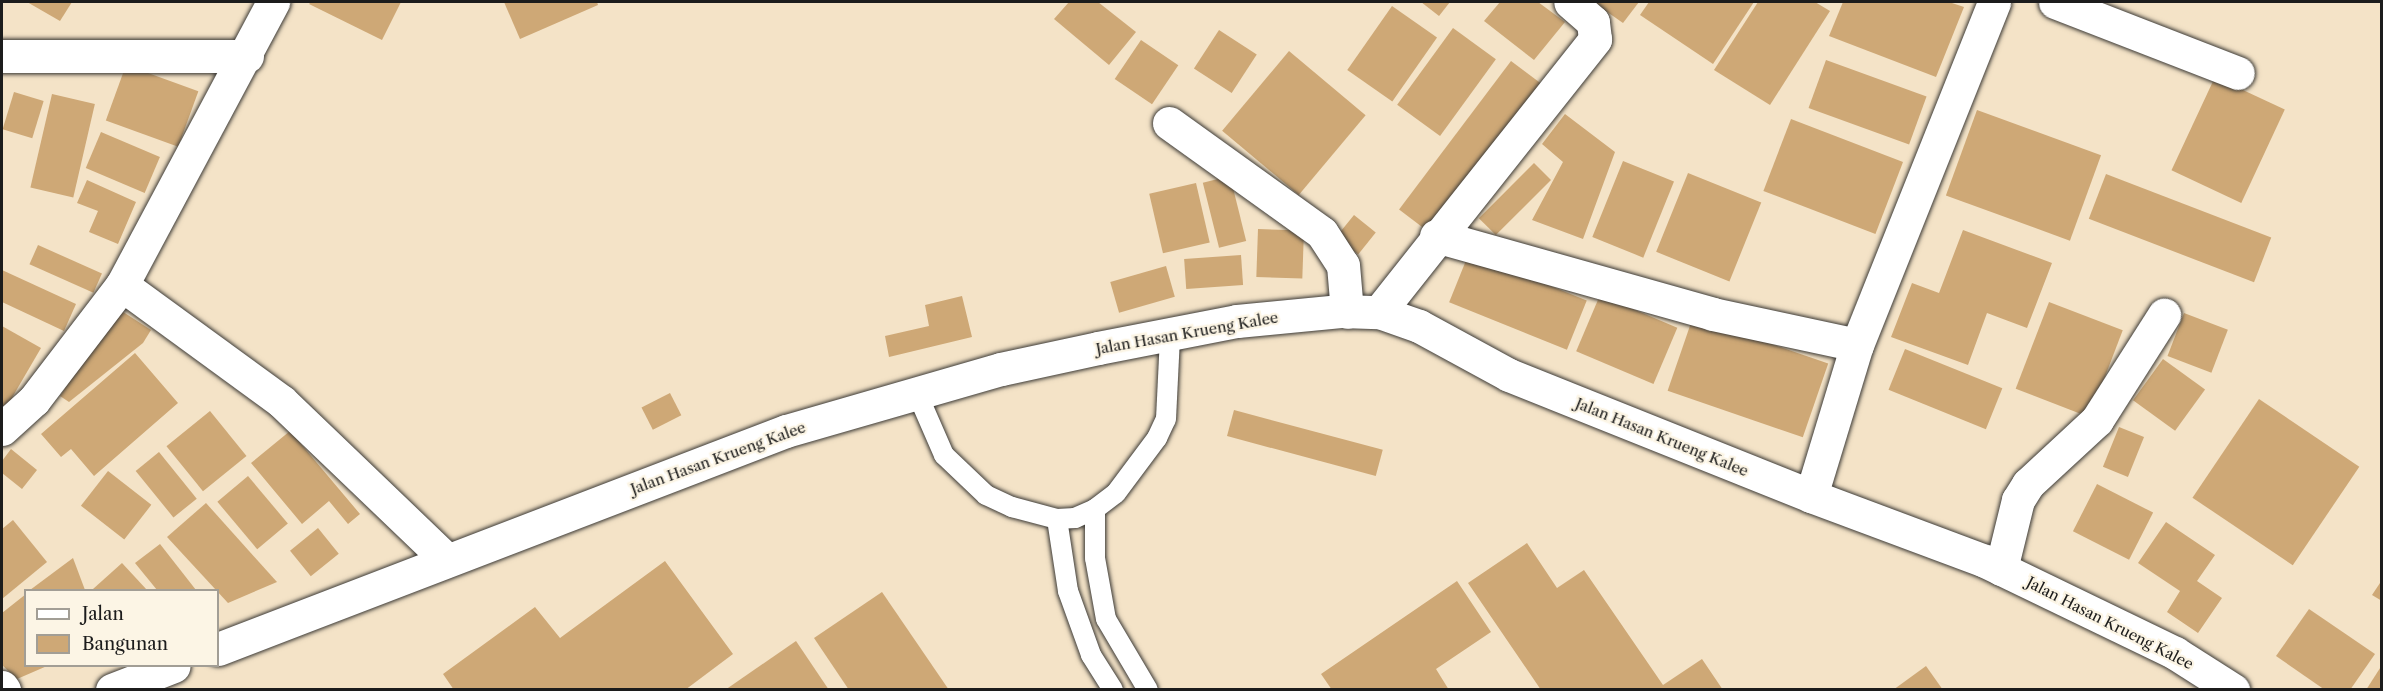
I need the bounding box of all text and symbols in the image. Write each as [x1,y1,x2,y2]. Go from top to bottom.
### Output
street label: Jalan Hasan Krueng Kalee [1094,308,1280,358]
street label: Jalan Hasan Krueng Kalee [1573,394,1751,480]
street label: Jalan Hasan Krueng Kalee [628,418,808,498]
street label: Jalan Hasan Krueng Kalee [2023,573,2197,673]
legend [24,589,219,667]
text: Jalan [82,603,124,625]
text: Bangunan [82,633,168,655]

